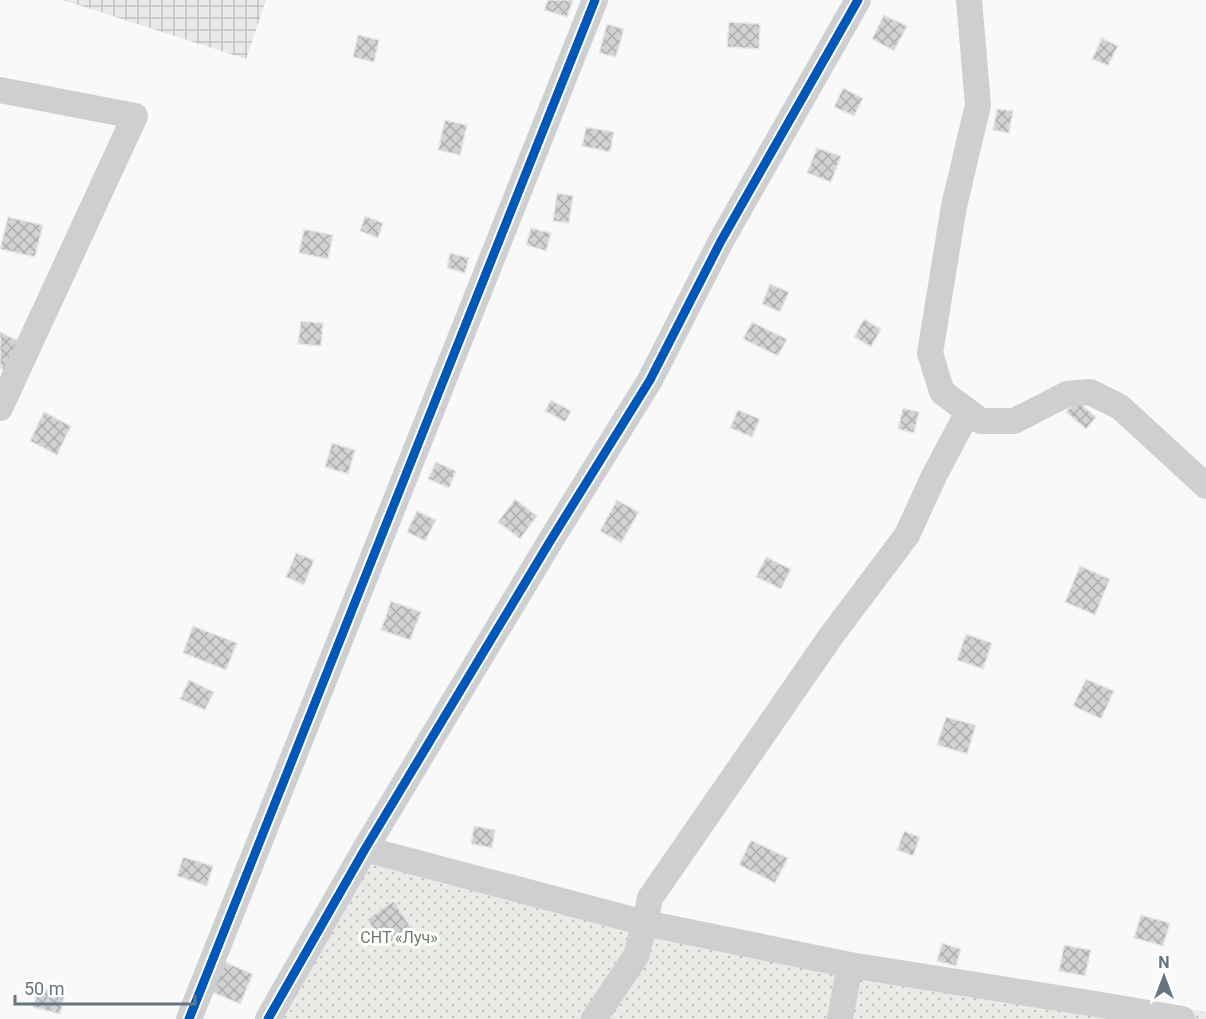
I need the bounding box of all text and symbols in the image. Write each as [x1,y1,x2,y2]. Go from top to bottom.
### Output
park label: СНТ «Луч» [360,928,438,947]
north arrow [1134,947,1194,1007]
text: N [1158,953,1170,972]
scale bar [15,968,195,1006]
text: 50 m [24,978,64,999]

